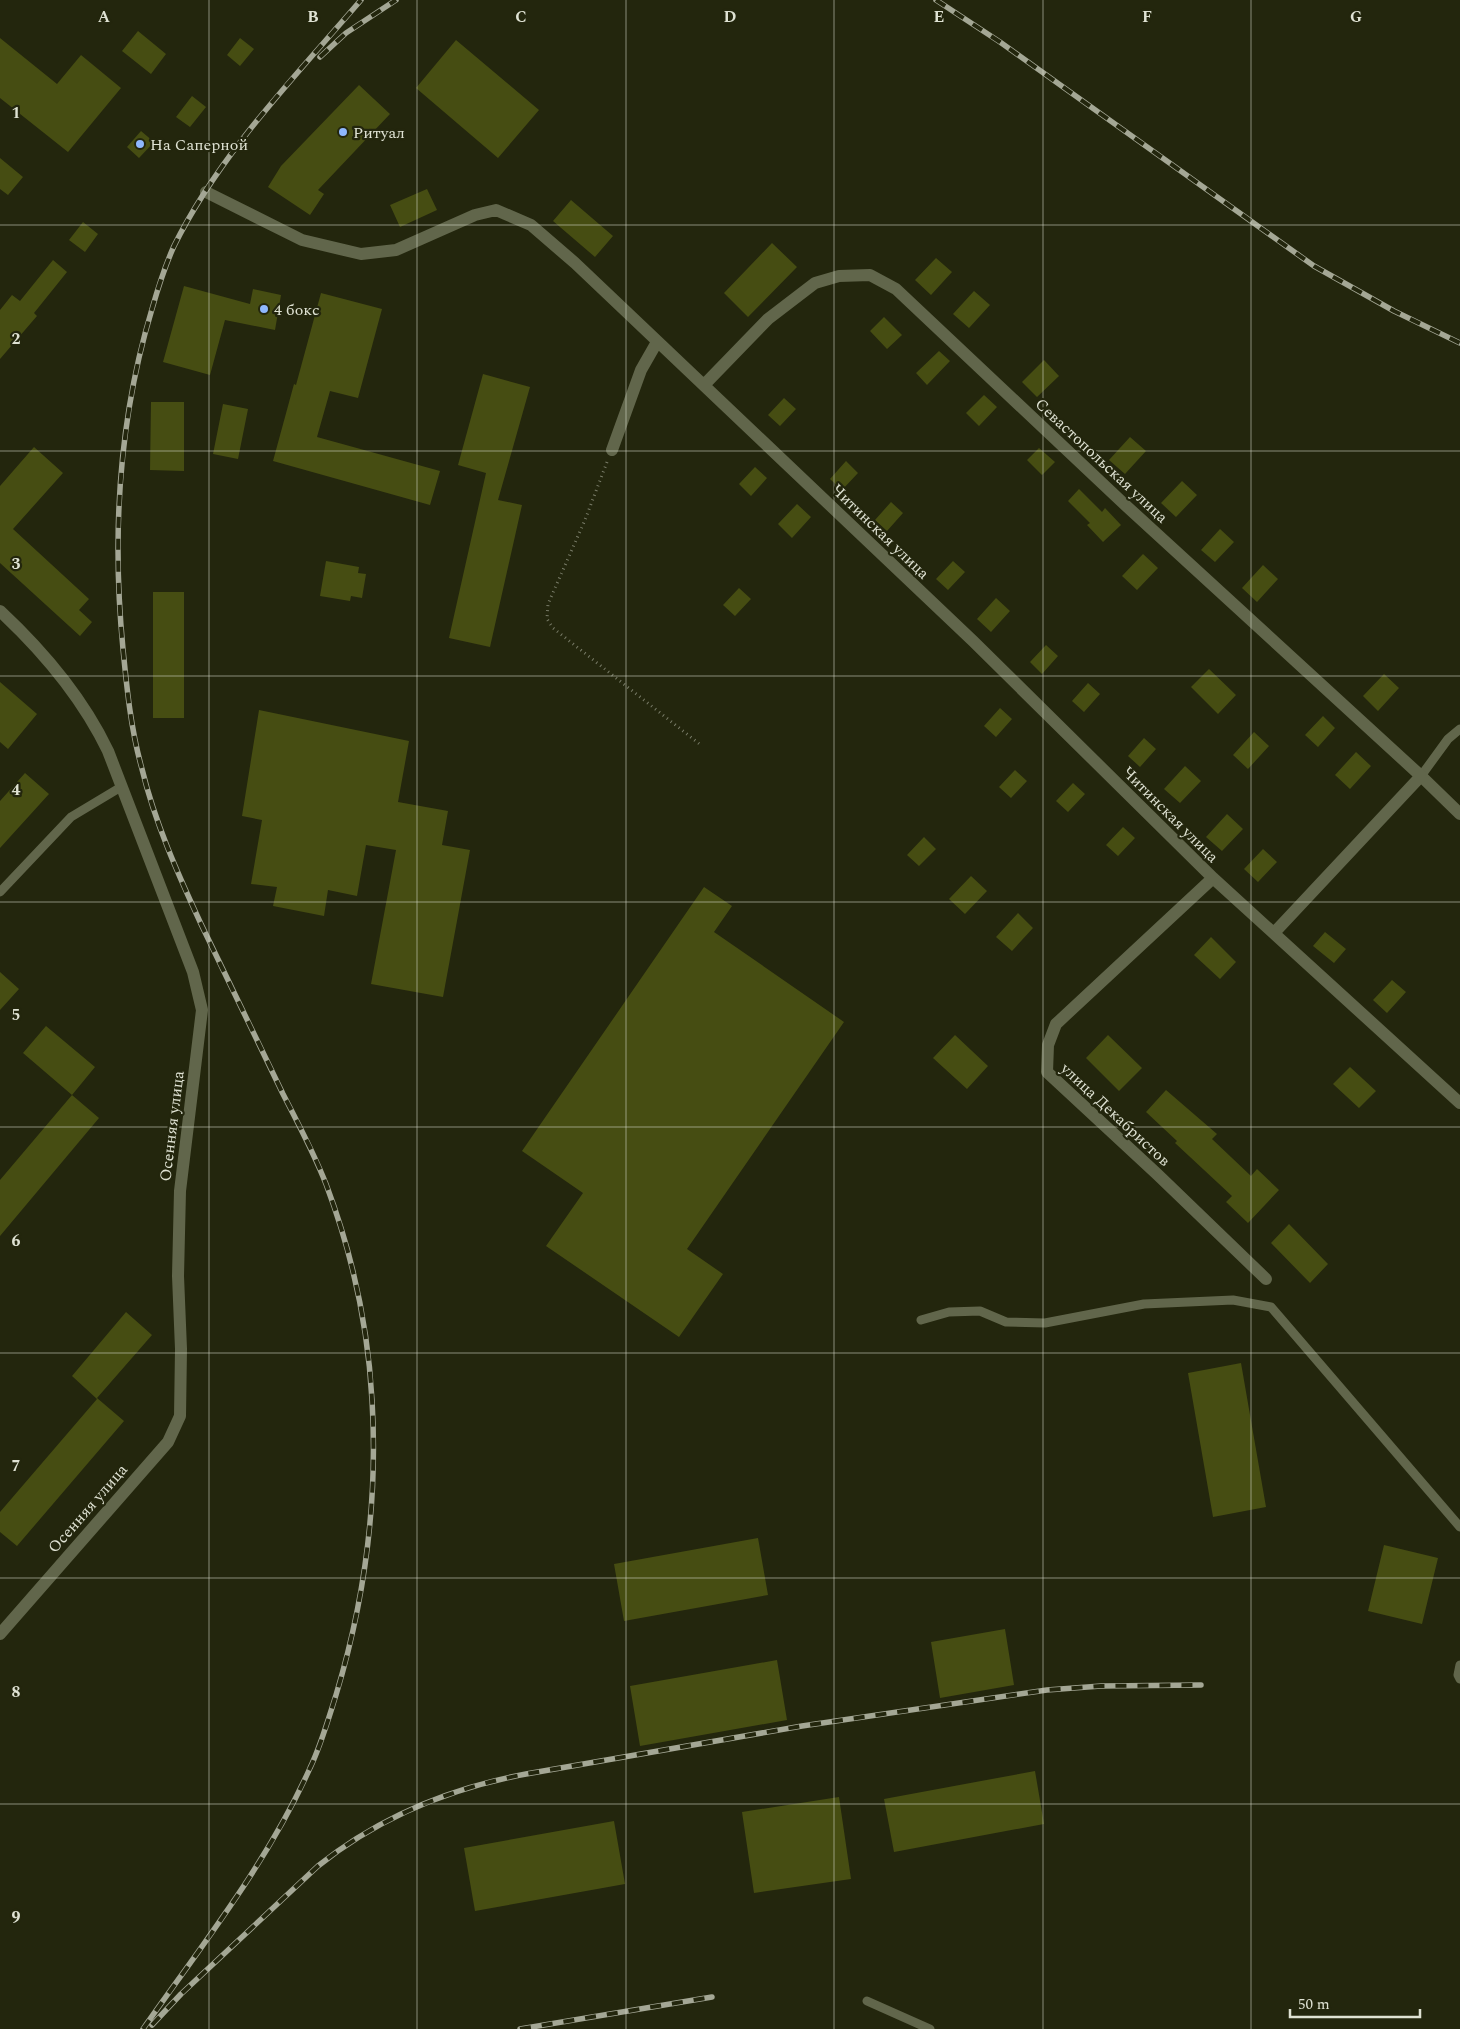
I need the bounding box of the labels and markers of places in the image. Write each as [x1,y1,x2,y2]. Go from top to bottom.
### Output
place label: Ритуал [353,121,405,145]
marker: Ритуал [337,126,349,138]
place label: На Саперной [150,133,248,157]
marker: На Саперной [134,138,146,150]
place label: 4 бокс [274,298,320,322]
marker: 4 бокс [258,303,270,315]

